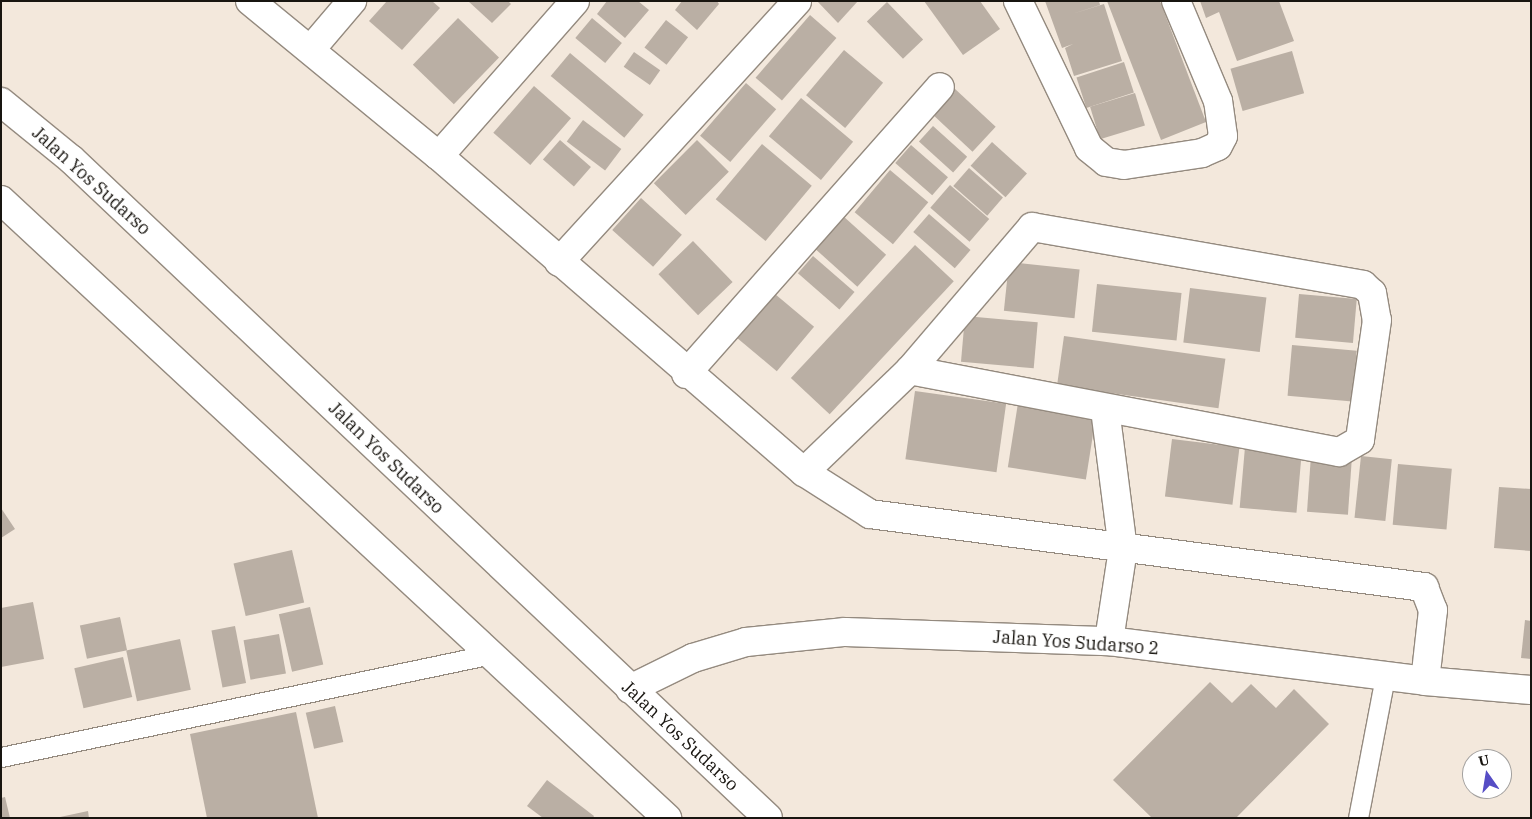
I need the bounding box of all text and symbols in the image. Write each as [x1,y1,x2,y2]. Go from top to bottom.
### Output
street label: Jalan Yos Sudarso [27,122,155,240]
street label: Jalan Yos Sudarso [324,398,448,518]
street label: Jalan Yos Sudarso 2 [992,626,1160,660]
street label: Jalan Yos Sudarso [617,676,743,796]
north arrow [1462,749,1512,799]
text: U [1477,750,1491,770]

